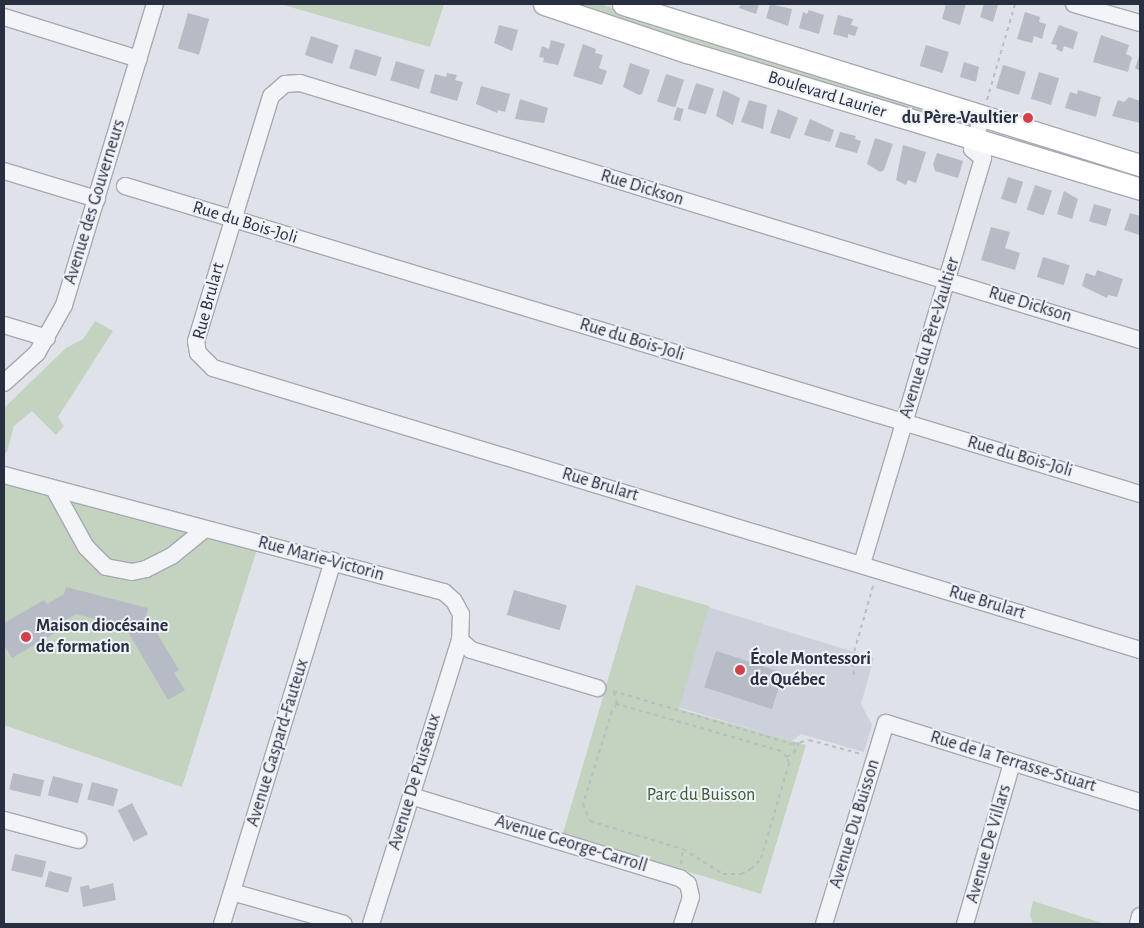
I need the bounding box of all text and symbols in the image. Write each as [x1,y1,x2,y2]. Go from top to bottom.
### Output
street label: Boulevard Laurier [765,67,889,123]
place label: du Père-Vaultier [902,107,1018,129]
marker: du Père-Vaultier [1022,112,1034,124]
street label: Avenue des Gouverneurs [60,117,130,287]
street label: Rue Dickson [598,165,686,211]
street label: Rue du Bois-Joli [190,197,300,249]
street label: Avenue du Père-Vaultier [895,255,965,421]
street label: Rue Brulart [188,260,230,342]
street label: Rue Dickson [986,282,1074,328]
street label: Rue du Bois-Joli [577,314,687,366]
street label: Rue du Bois-Joli [965,432,1075,482]
street label: Rue Brulart [559,463,641,507]
street label: Rue Marie-Victorin [256,532,386,586]
street label: Rue Brulart [946,581,1028,625]
place label: Maison diocésaine de formation [36,616,168,659]
marker: Maison diocésaine de formation [20,631,32,643]
place label: École Montessori de Québec [750,649,871,692]
street label: Avenue Gaspard-Fauteux [242,657,314,829]
marker: École Montessori de Québec [734,664,746,676]
street label: Avenue De Puiseaux [384,711,446,853]
street label: Rue de la Terrasse-Stuart [927,726,1099,798]
street label: Avenue Du Buisson [825,757,885,891]
street label: Avenue De Villars [962,782,1016,906]
park label: Parc du Buisson [647,784,755,806]
street label: Avenue George-Carroll [492,811,650,877]

